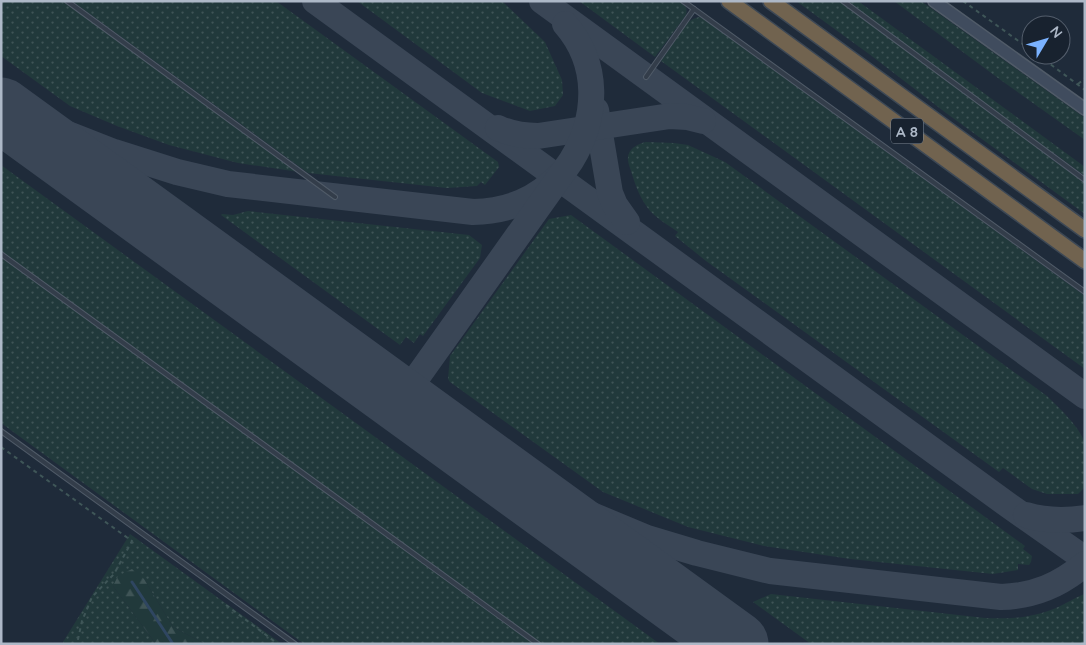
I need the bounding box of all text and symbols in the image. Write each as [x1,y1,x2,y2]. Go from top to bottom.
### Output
north arrow [1021,15,1071,65]
text: N [1046,22,1067,42]
road number: A 8 [891,118,923,144]

